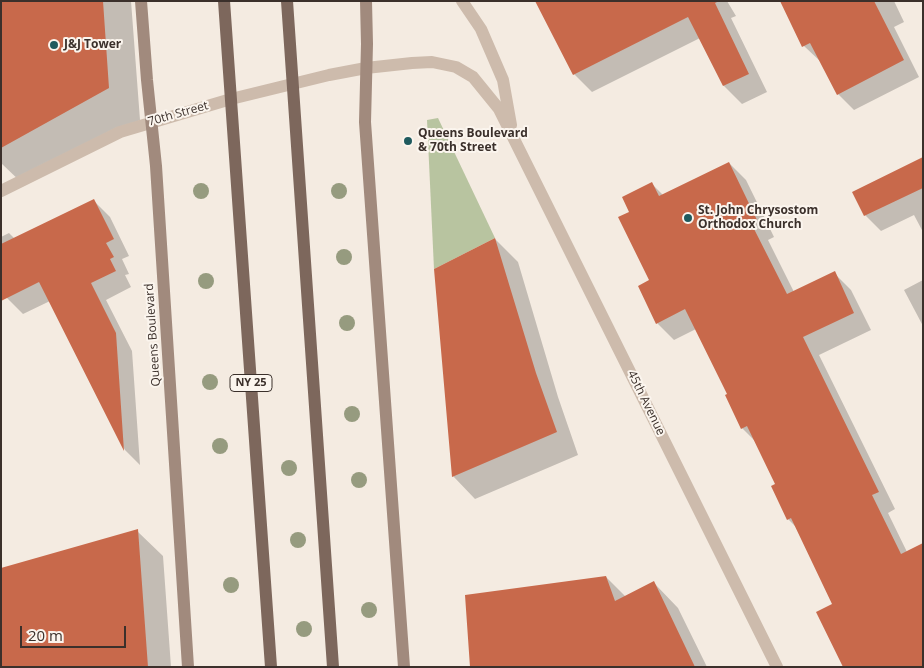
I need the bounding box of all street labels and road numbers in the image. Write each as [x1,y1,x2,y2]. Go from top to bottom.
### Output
street label: 70th Street [146,99,210,129]
street label: Queens Boulevard [142,283,164,387]
street label: 45th Avenue [624,368,668,438]
road number: NY 25 [230,374,272,392]

